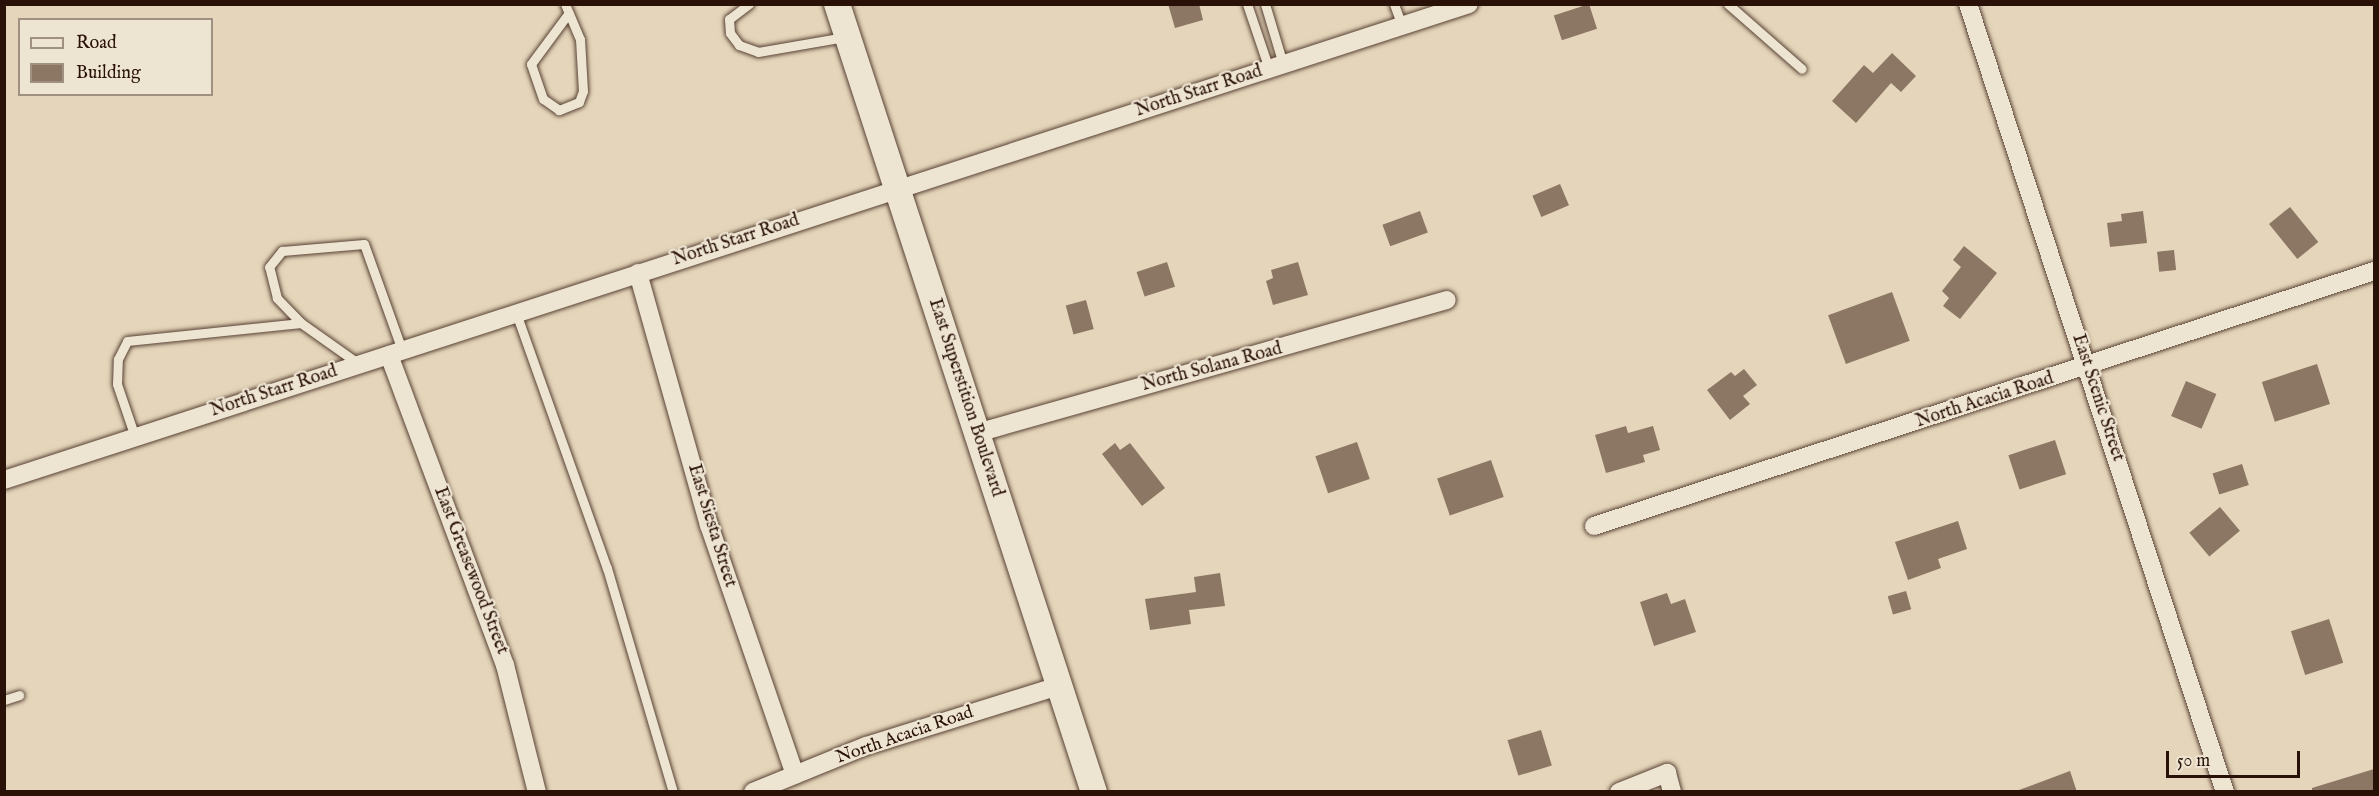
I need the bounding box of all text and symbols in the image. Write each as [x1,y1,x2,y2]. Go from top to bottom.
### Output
legend [18,18,213,96]
text: Road [76,32,117,55]
street label: North Starr Road [1133,61,1265,123]
text: Building [76,62,141,85]
street label: North Starr Road [670,210,802,272]
street label: East Superstition Boulevard [923,296,1007,500]
street label: East Scenic Street [2066,332,2128,464]
street label: North Solana Road [1139,339,1285,397]
street label: North Starr Road [208,361,340,423]
street label: North Acacia Road [1913,369,2057,433]
street label: East Siesta Street [682,462,740,590]
street label: East Greasewood Street [428,484,512,658]
street label: North Acacia Road [834,702,976,770]
scale bar [2169,739,2302,777]
text: 50 m [2177,750,2210,773]

